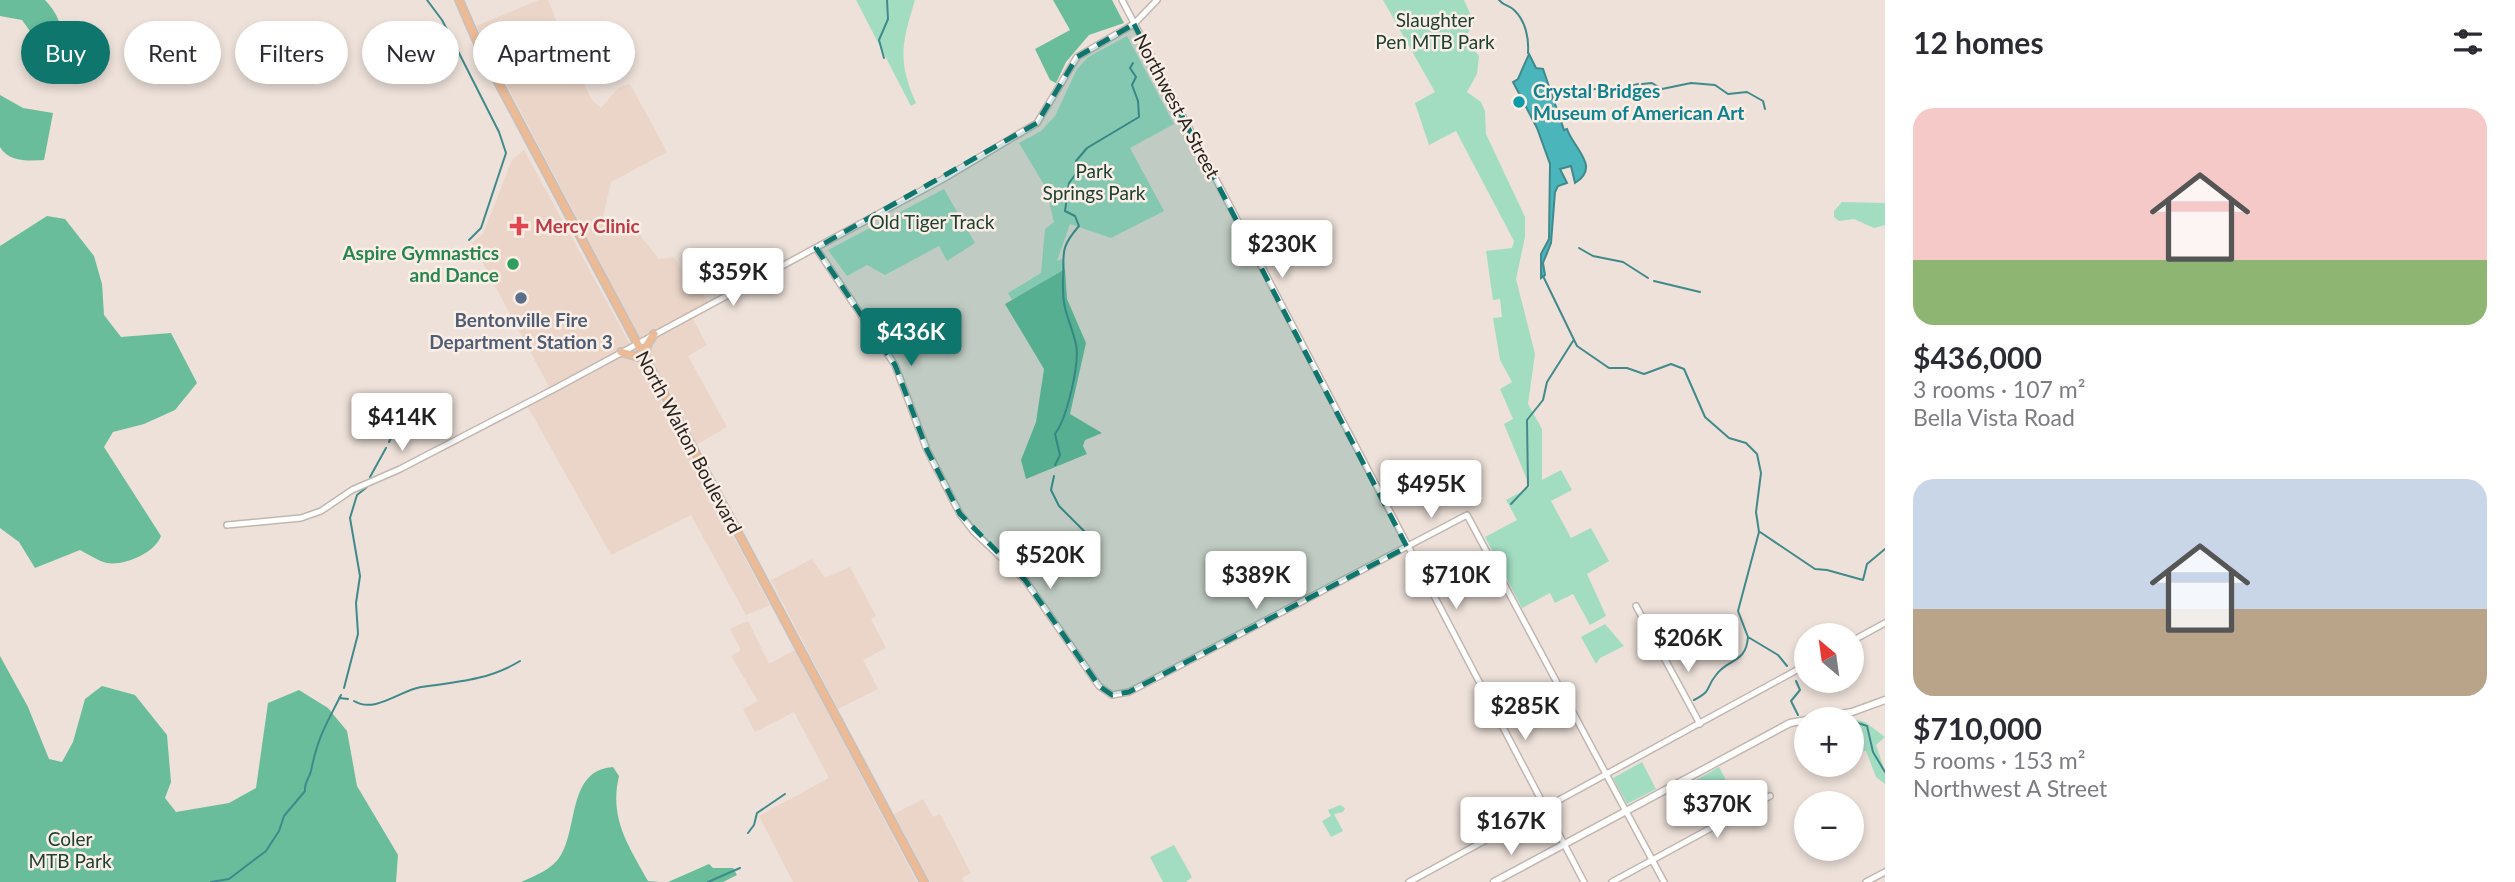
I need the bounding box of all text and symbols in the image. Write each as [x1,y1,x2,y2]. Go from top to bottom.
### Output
park label: Slaughter Pen MTB Park [1375,8,1495,53]
chip: Buy [21,21,110,84]
chip: Rent [124,21,221,84]
chip: Filters [235,21,348,84]
chip: New [362,21,459,84]
chip: Apartment [473,21,635,84]
icon: filters [2449,23,2487,61]
text: 12 homes [1913,24,2044,60]
street label: Northwest A Street [1130,30,1225,182]
place label: Crystal Bridges Museum of American Art [1533,79,1744,124]
marker: Crystal Bridges Museum of American Art [1511,94,1527,110]
icon: home [2137,154,2263,280]
park label: Park Springs Park [1043,159,1146,204]
park label: Old Tiger Track [870,210,995,233]
place label: Mercy Clinic [535,214,640,237]
marker: Mercy Clinic [509,216,529,236]
pin: $230K [1233,220,1331,280]
text: $230K [1247,229,1317,257]
place label: Aspire Gymnastics and Dance [341,241,499,286]
pin: $359K [684,248,782,308]
marker: Aspire Gymnastics and Dance [505,256,521,272]
text: $359K [698,257,768,285]
marker: Bentonville Fire Department Station 3 [513,290,529,306]
place label: Bentonville Fire Department Station 3 [429,308,613,353]
pin: $436K [862,308,960,368]
text: $436K [876,317,946,345]
text: $436,000 [1913,339,2042,375]
street label: North Walton Boulevard [632,347,747,537]
text: 3 rooms · 107 m² [1913,375,2085,403]
pin: $414K [353,393,451,453]
text: $414K [367,402,437,430]
text: Bella Vista Road [1913,403,2075,431]
pin: $495K [1382,461,1480,520]
text: $495K [1396,469,1466,497]
icon: home [2137,525,2263,651]
pin: $520K [1001,532,1099,591]
text: $520K [1015,540,1085,568]
pin: $389K [1207,552,1305,611]
pin: $710K [1407,552,1505,611]
text: $389K [1221,560,1291,588]
text: $710K [1421,560,1491,588]
pin: $206K [1639,614,1737,674]
text: $206K [1653,623,1723,651]
north arrow [1794,623,1864,693]
map controls [1794,623,1864,861]
pin: $285K [1476,682,1574,742]
text: $285K [1490,691,1560,719]
button: + [1794,707,1864,777]
text: $710,000 [1913,710,2042,746]
text: 5 rooms · 153 m² [1913,746,2085,774]
text: Northwest A Street [1913,774,2107,802]
pin: $370K [1668,780,1766,840]
text: $370K [1682,789,1752,817]
button: − [1794,791,1864,861]
pin: $167K [1462,798,1560,857]
text: $167K [1476,806,1546,834]
park label: Coler MTB Park [28,827,112,872]

